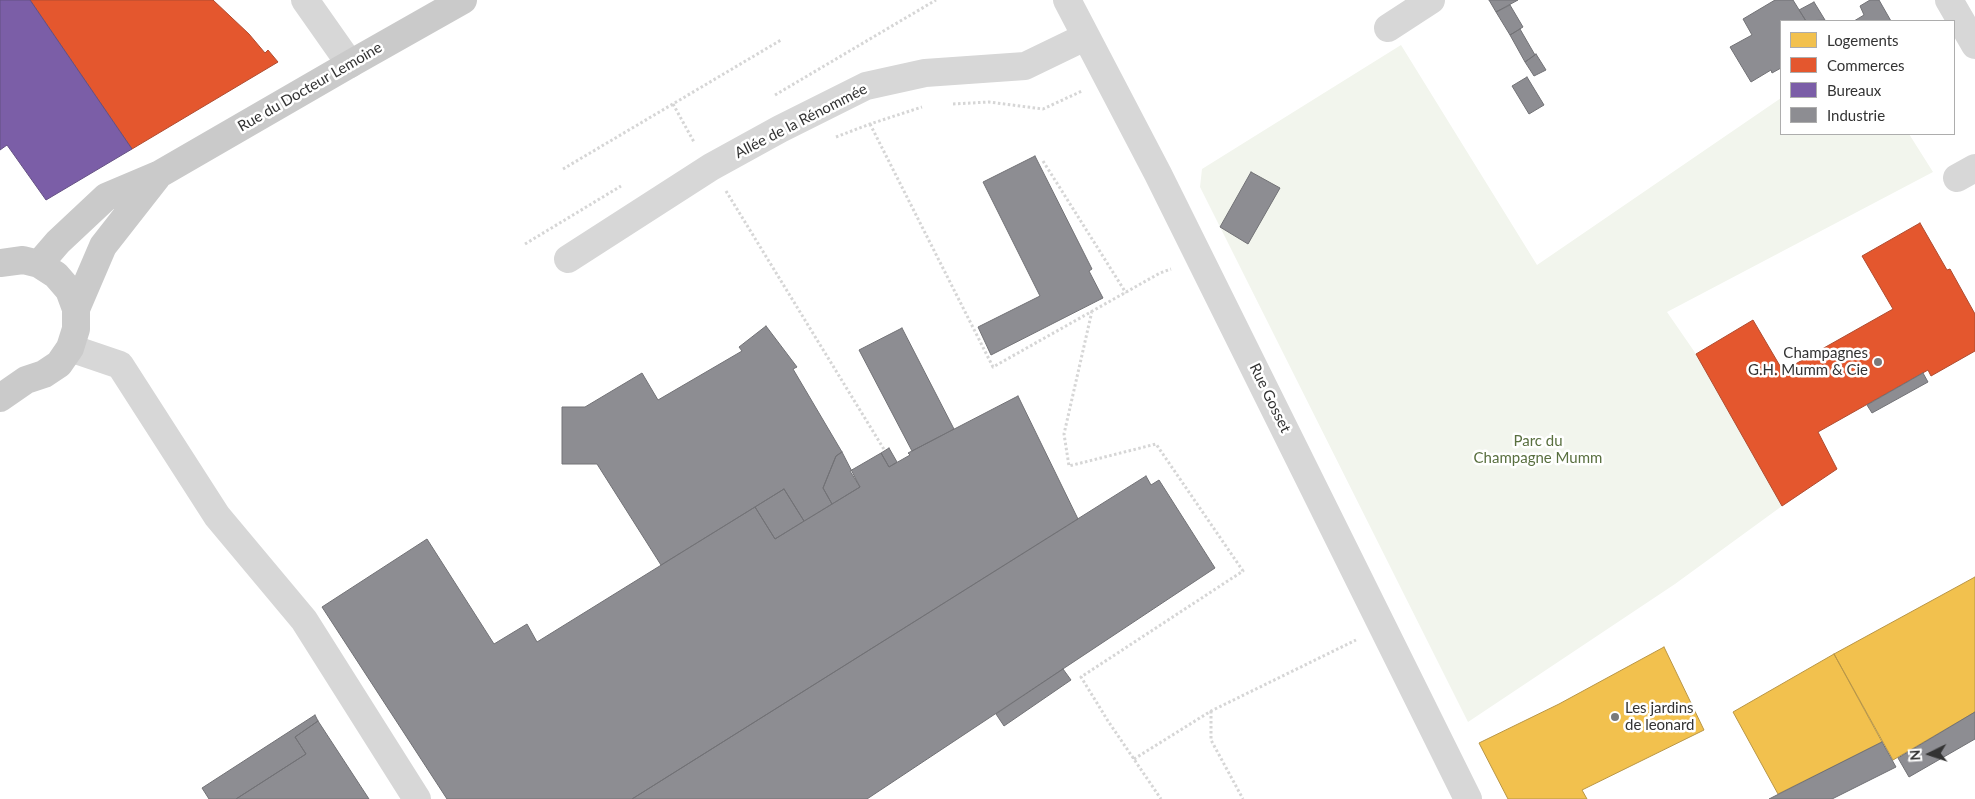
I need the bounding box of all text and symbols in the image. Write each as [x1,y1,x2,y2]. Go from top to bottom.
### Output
legend [1780,20,1955,135]
text: Logements [1827,31,1899,49]
street label: Rue du Docteur Lemoine [235,38,385,136]
text: Commerces [1827,56,1905,74]
street label: Allée de la Rénommée [732,80,870,162]
text: Bureaux [1827,81,1881,99]
text: Industrie [1827,106,1885,124]
place label: Champagnes G.H. Mumm & Cie [1748,344,1868,379]
marker: Champagnes G.H. Mumm & Cie [1872,356,1884,368]
street label: Rue Gosset [1246,360,1294,436]
park label: Parc du Champagne Mumm [1474,432,1602,467]
place label: Les jardins de leonard [1625,699,1695,734]
marker: Les jardins de leonard [1609,711,1621,723]
north arrow [1905,729,1955,779]
text: N [1906,749,1923,761]

